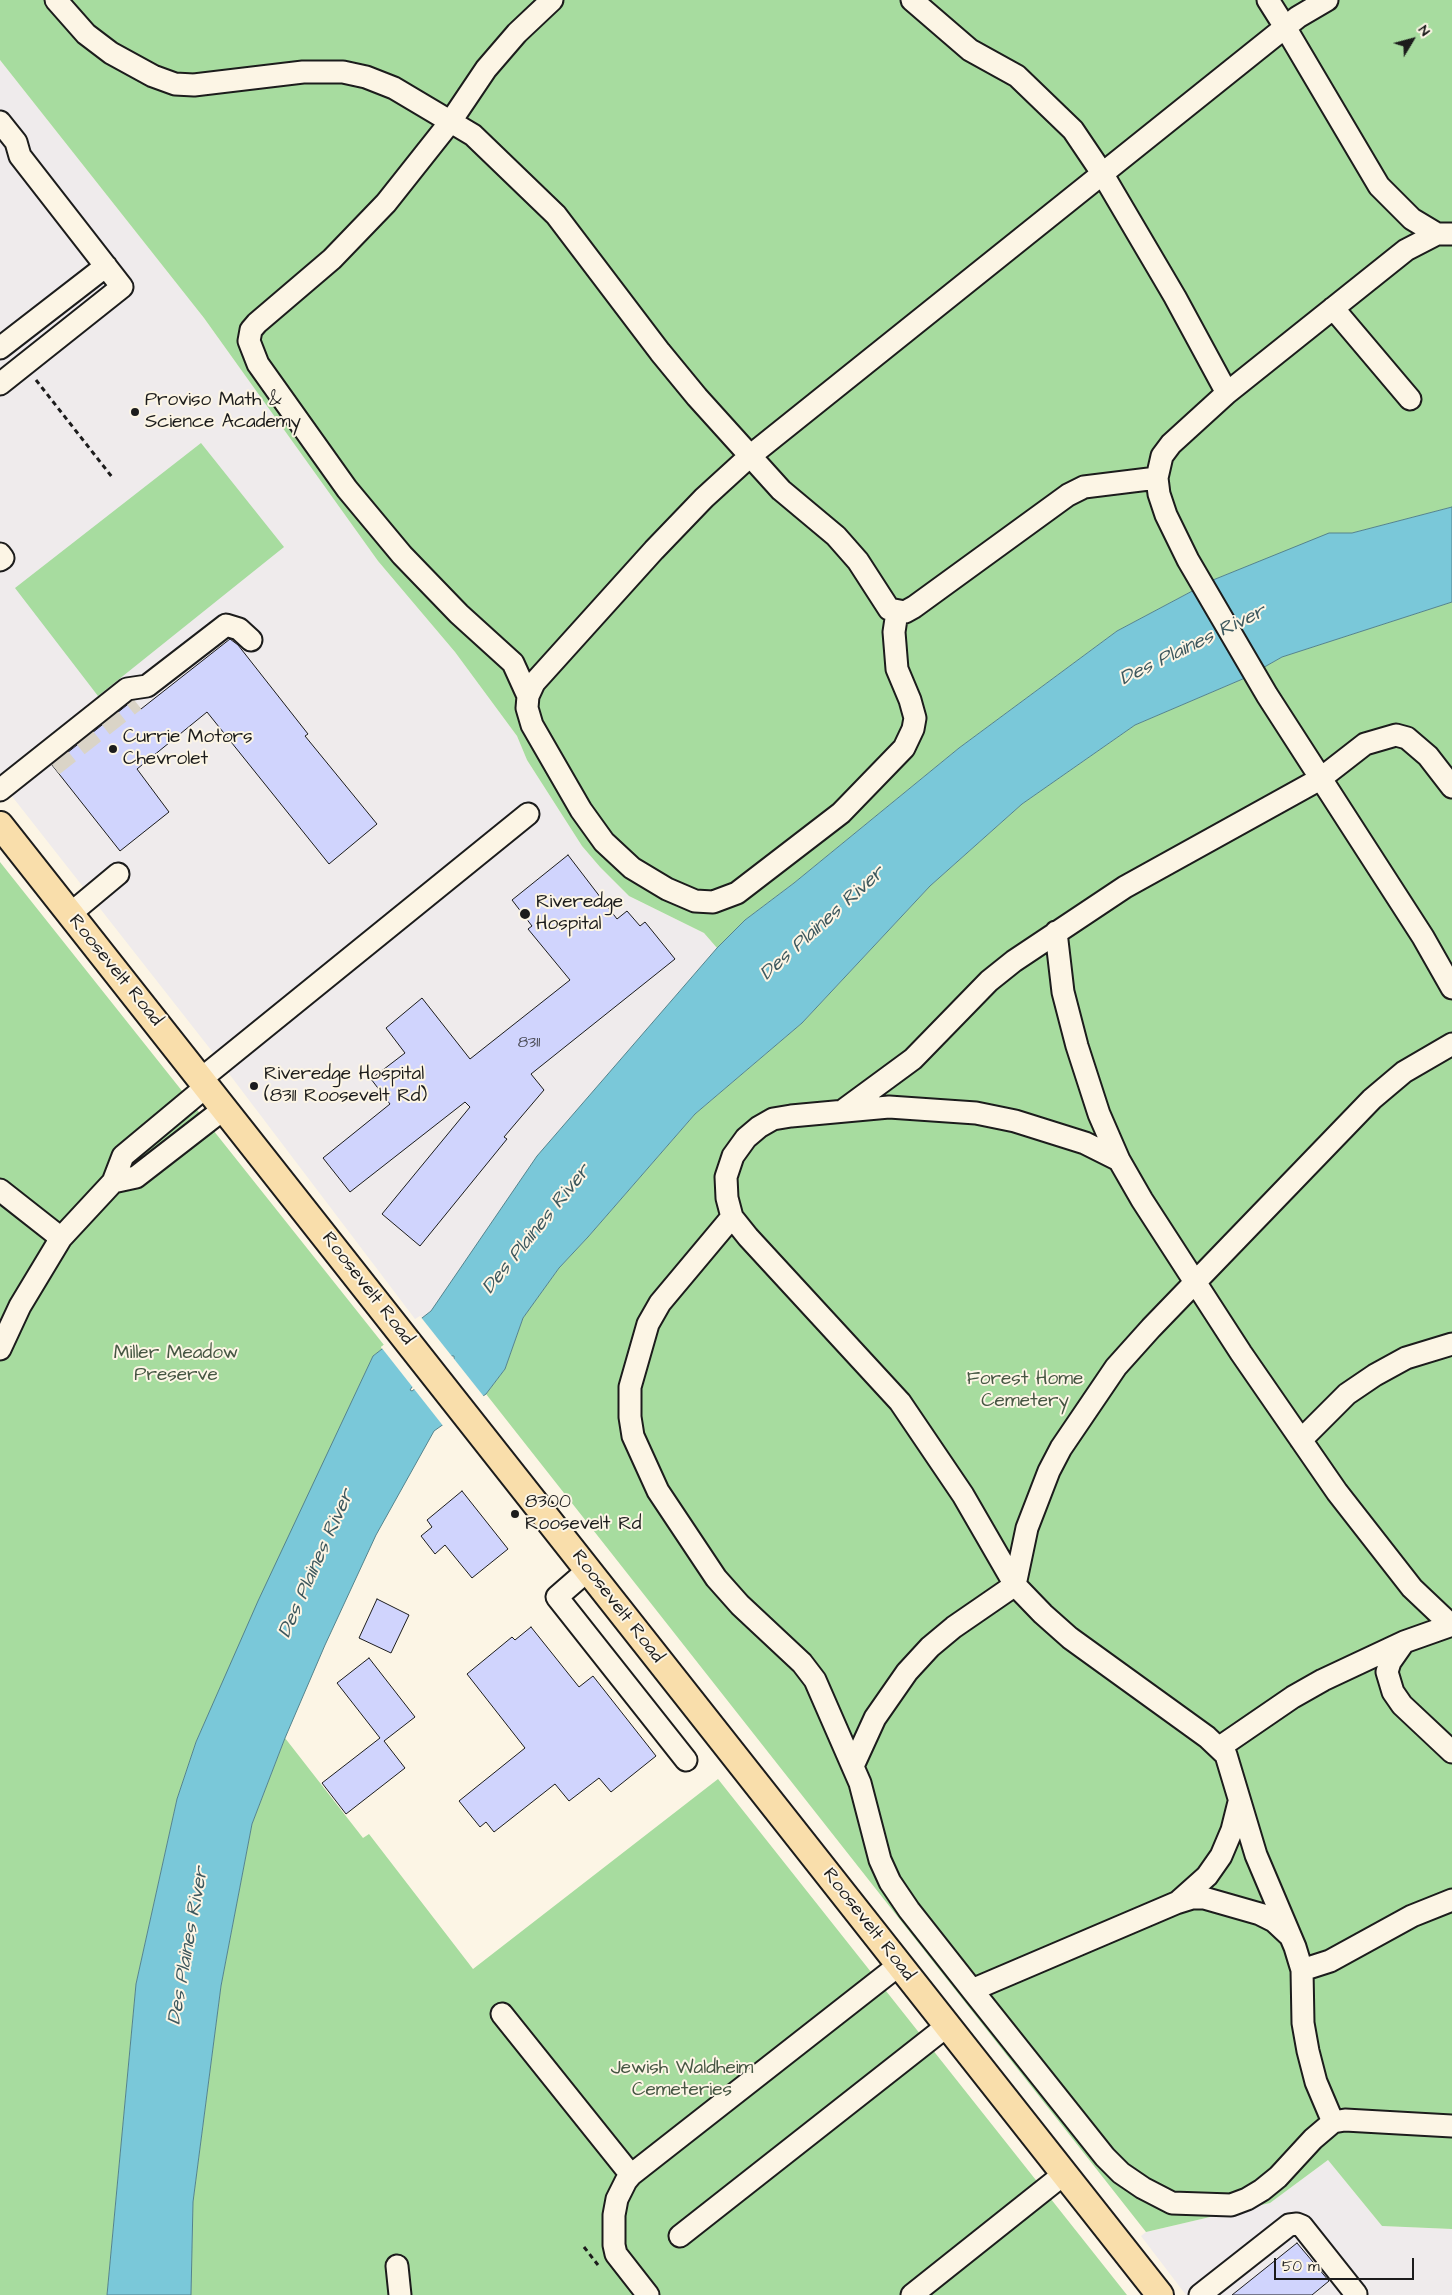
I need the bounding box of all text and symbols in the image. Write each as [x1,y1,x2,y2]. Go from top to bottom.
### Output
north arrow [1387,15,1437,65]
text: N [1413,21,1435,40]
place label: Proviso Math & Science Academy [145,390,301,434]
marker: Proviso Math & Science Academy [129,406,141,418]
water label: Des Plaines River [1116,600,1270,692]
place label: Currie Motors Chevrolet [123,727,253,771]
marker: Currie Motors Chevrolet [107,743,119,755]
water label: Des Plaines River [756,862,890,986]
place label: Riveredge Hospital [536,892,623,936]
marker: Riveredge Hospital [518,907,532,921]
street label: Roosevelt Road [63,911,167,1031]
house number: 8311 [518,1034,540,1054]
place label: Riveredge Hospital (8311 Roosevelt Rd) [264,1064,427,1108]
marker: Riveredge Hospital (8311 Roosevelt Rd) [248,1080,260,1092]
water label: Des Plaines River [478,1161,596,1299]
street label: Roosevelt Road [316,1228,418,1350]
park label: Miller Meadow Preserve [114,1343,238,1387]
park label: Forest Home Cemetery [967,1369,1083,1413]
water label: Des Plaines River [274,1486,360,1642]
place label: 8300 Roosevelt Rd [525,1492,641,1536]
marker: 8300 Roosevelt Rd [509,1508,521,1520]
street label: Roosevelt Road [566,1546,668,1668]
street label: Roosevelt Road [817,1864,919,1986]
water label: Des Plaines River [163,1865,215,2027]
park label: Jewish Waldheim Cemeteries [611,2058,753,2102]
scale bar [1277,2248,1417,2280]
text: 50 m [1282,2256,1320,2277]

